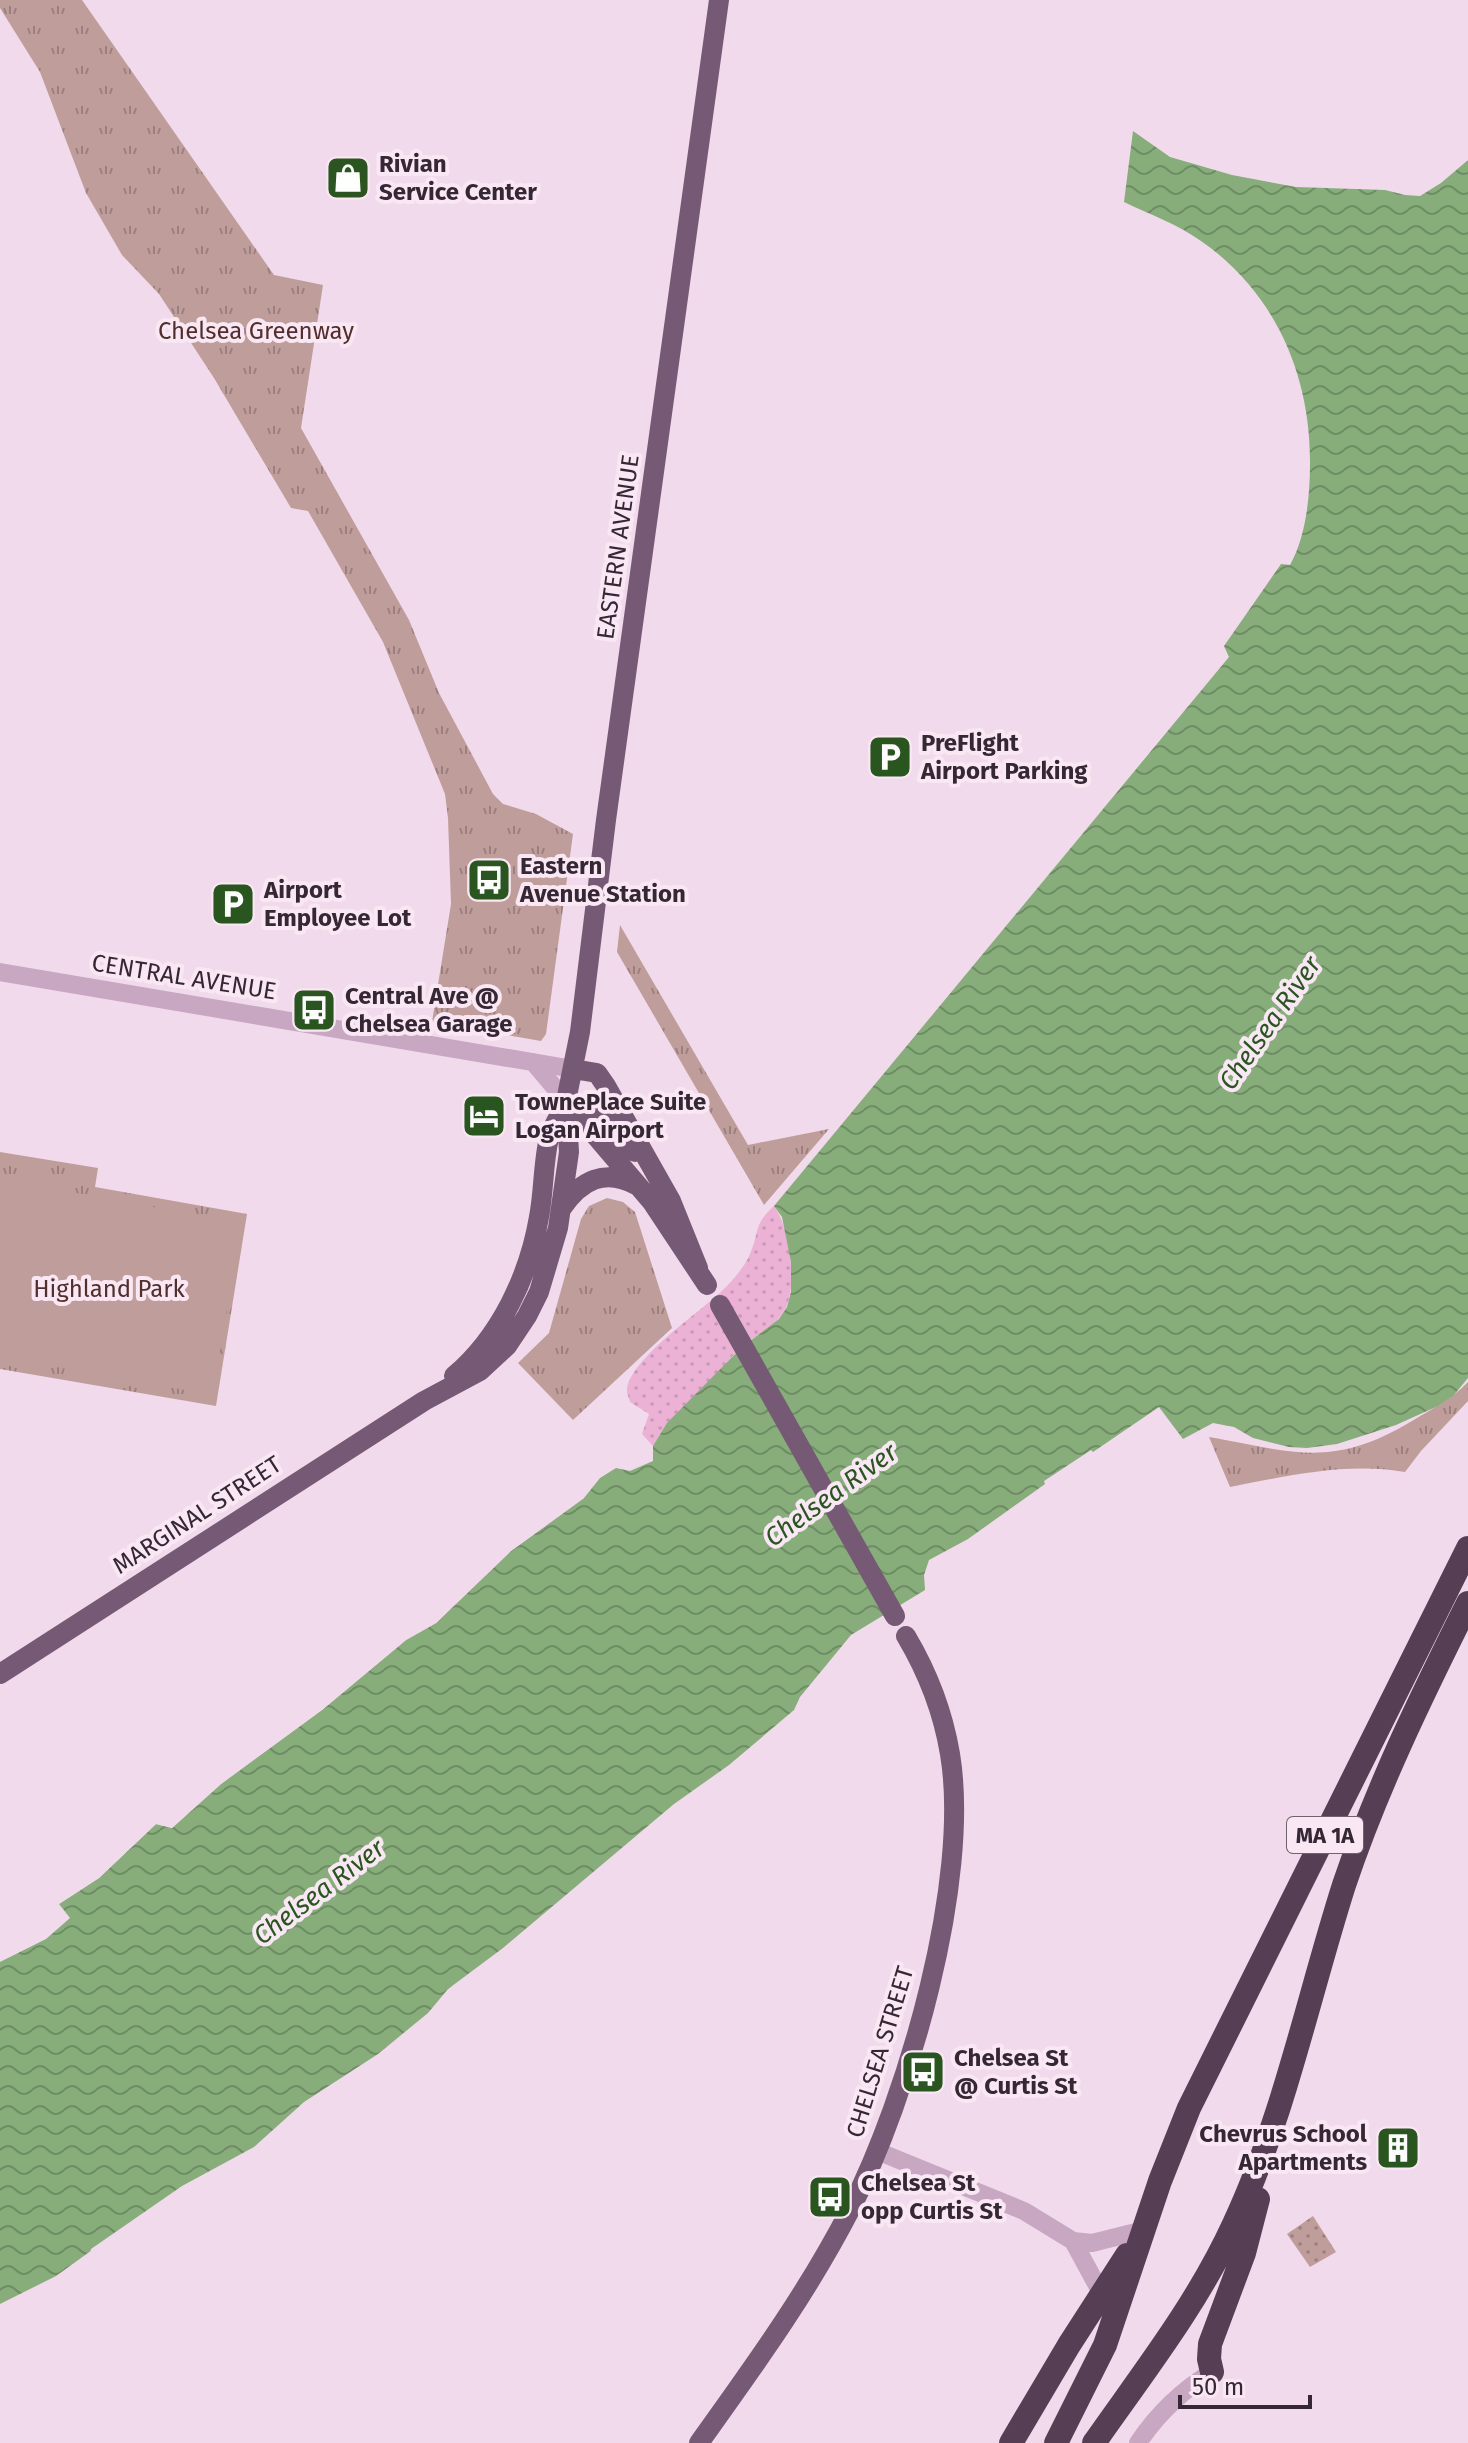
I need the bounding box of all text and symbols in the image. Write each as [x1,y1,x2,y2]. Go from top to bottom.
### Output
place label: Rivian Service Center [379,150,537,206]
shop icon: Rivian Service Center [324,154,372,202]
park label: Chelsea Greenway [158,317,354,345]
street label: EASTERN AVENUE [591,453,645,641]
place label: PreFlight Airport Parking [920,729,1088,785]
parking icon: PreFlight Airport Parking [866,733,914,781]
place label: Eastern Avenue Station [519,852,686,908]
bus stop icon: Eastern Avenue Station [465,856,513,904]
place label: Airport Employee Lot [263,876,412,932]
parking icon: Airport Employee Lot [209,880,257,928]
street label: CENTRAL AVENUE [90,949,278,1005]
water label: Chelsea River [1213,949,1328,1096]
place label: Central Ave @ Chelsea Garage [345,982,513,1038]
bus stop icon: Central Ave @ Chelsea Garage [290,986,338,1034]
place label: TownePlace Suite Logan Airport [515,1088,706,1144]
hotel icon: TownePlace Suite Logan Airport [460,1092,508,1140]
park label: Highland Park [33,1275,186,1303]
water label: Chelsea River [759,1436,904,1553]
street label: MARGINAL STREET [108,1450,287,1580]
road number: MA 1A [1287,1817,1363,1853]
water label: Chelsea River [247,1832,391,1951]
street label: CHELSEA STREET [841,1962,920,2141]
place label: Chelsea St @ Curtis St [954,2044,1078,2100]
bus stop icon: Chelsea St @ Curtis St [899,2048,947,2096]
place label: Chevrus School Apartments [1199,2120,1368,2176]
building icon: Chevrus School Apartments [1374,2124,1422,2172]
place label: Chelsea St opp Curtis St [861,2169,1003,2225]
bus stop icon: Chelsea St opp Curtis St [806,2173,854,2221]
scale bar [1180,2359,1310,2409]
text: 50 m [1192,2373,1244,2401]

